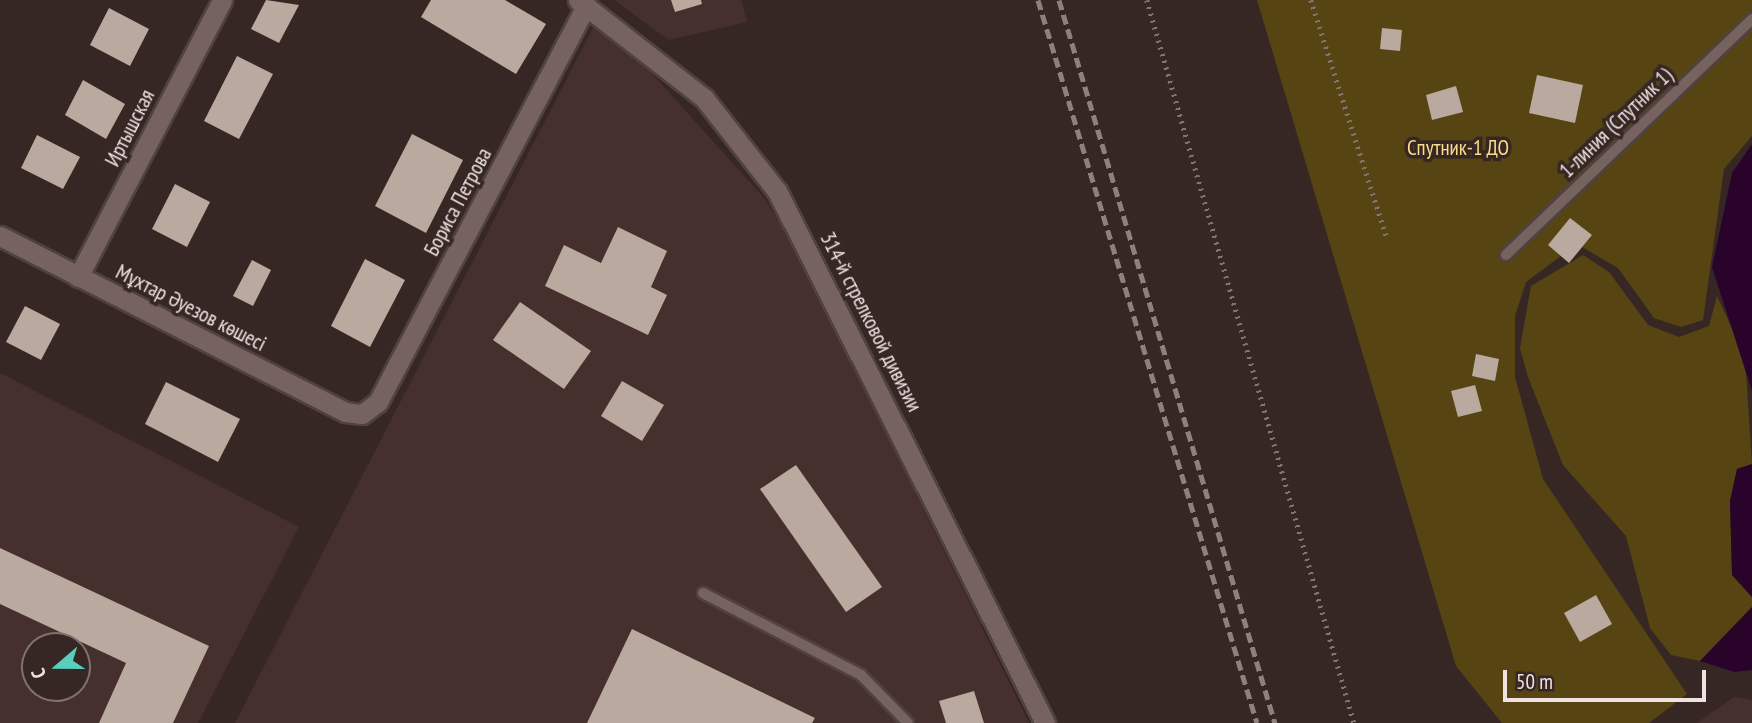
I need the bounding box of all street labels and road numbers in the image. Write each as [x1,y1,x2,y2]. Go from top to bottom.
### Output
street label: 1-линия (Спутник 1) [1554,63,1678,183]
street label: Иртышская [100,85,160,171]
street label: Бориса Петрова [419,144,497,260]
street label: 314-й стрелковой дивизии [815,228,927,416]
street label: Мұхтар Әуезов көшесі [112,259,270,357]

